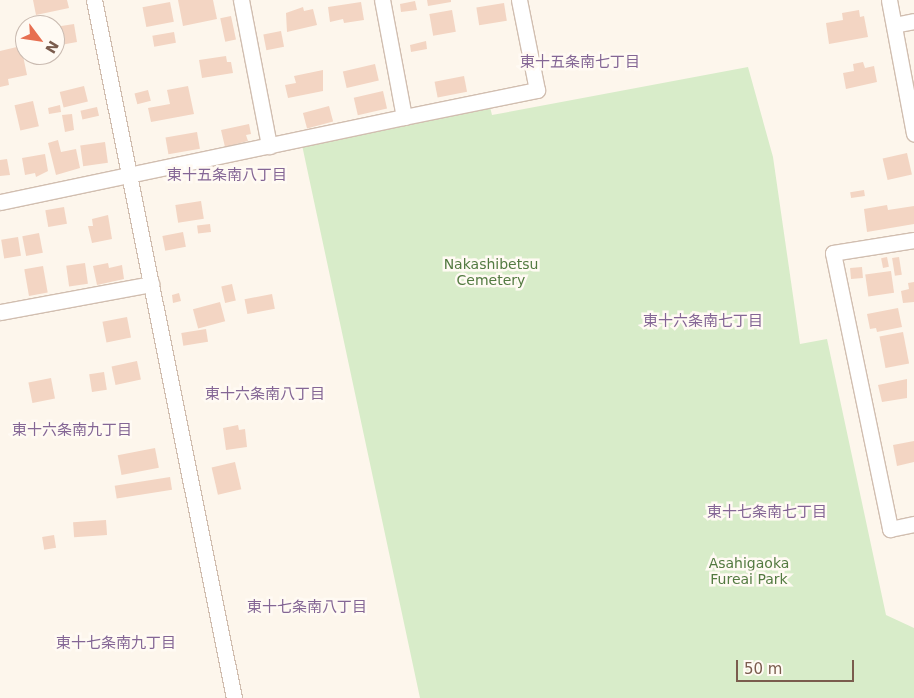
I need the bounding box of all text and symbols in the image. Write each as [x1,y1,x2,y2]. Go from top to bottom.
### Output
north arrow [15,15,65,65]
text: N [42,38,62,56]
district label: 東十五条南七丁目 [520,54,640,72]
district label: 東十五条南八丁目 [167,167,287,185]
park label: Nakashibetsu Cemetery [444,256,538,288]
district label: 東十六条南七丁目 [643,313,763,331]
district label: 東十六条南八丁目 [205,386,325,404]
district label: 東十六条南九丁目 [12,422,132,440]
district label: 東十七条南七丁目 [707,504,827,522]
park label: Asahigaoka Fureai Park [709,555,789,588]
district label: 東十七条南八丁目 [247,599,367,617]
district label: 東十七条南九丁目 [56,635,176,653]
scale bar [739,650,856,682]
text: 50 m [744,660,782,678]

